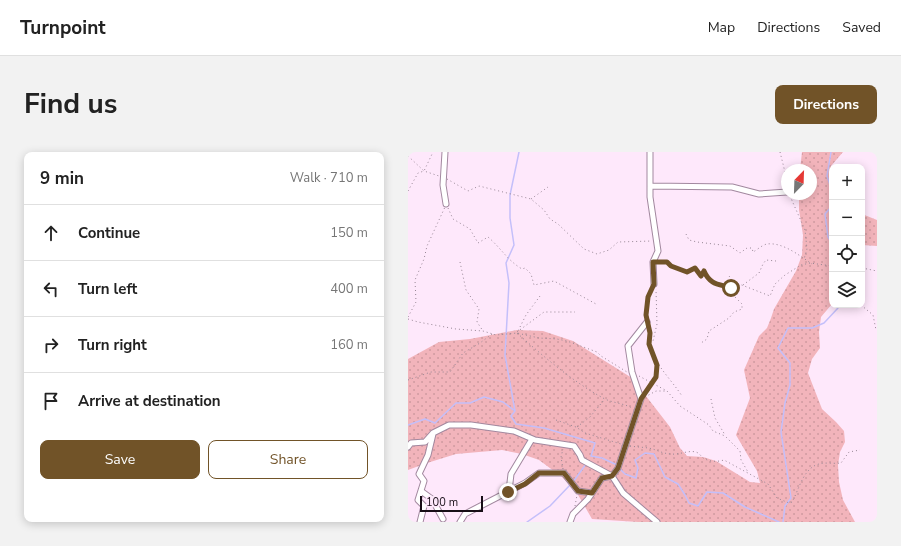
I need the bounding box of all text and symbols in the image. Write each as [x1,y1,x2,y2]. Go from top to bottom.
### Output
text: Turnpoint [20,15,106,41]
text: Map [708,18,735,37]
text: Directions [757,18,820,37]
text: Saved [842,18,881,37]
text: Find us [24,85,118,123]
button: Directions [775,85,877,124]
north arrow [781,164,817,200]
map controls [829,164,865,308]
button: + [829,164,865,200]
text: 9 min [40,167,84,190]
text: Walk · 710 m [290,169,368,187]
button: − [829,200,865,236]
icon: ahead [40,222,62,244]
text: Continue [78,223,140,243]
text: 150 m [330,224,368,242]
button: locate [829,236,865,272]
button: layers [829,272,865,308]
icon: left [40,278,62,300]
text: Turn left [78,279,137,299]
route start [722,279,740,297]
text: 400 m [330,280,368,298]
icon: right [40,334,62,356]
text: Turn right [78,335,147,355]
text: 160 m [330,336,368,354]
icon: arrive [40,390,62,412]
text: Arrive at destination [78,391,221,411]
button: Save [40,440,200,479]
button: Share [208,440,368,479]
route end [499,483,517,501]
scale bar [420,494,483,513]
text: 100 m [426,495,458,510]

